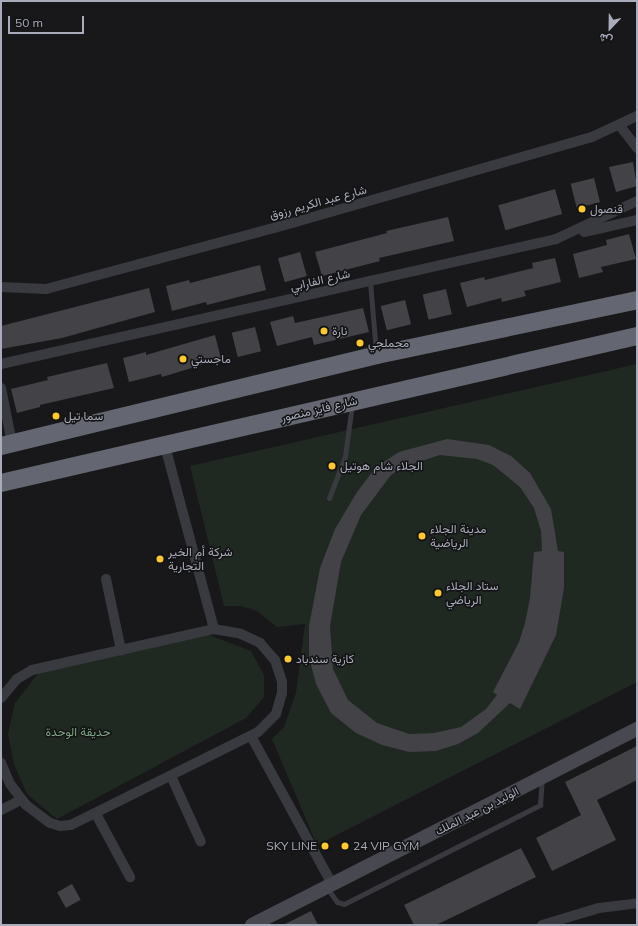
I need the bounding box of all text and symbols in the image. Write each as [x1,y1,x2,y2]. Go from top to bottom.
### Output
scale bar [10,8,86,34]
north arrow [590,8,630,48]
text: 50 m [15,15,43,30]
text: ش [597,30,614,48]
street label: شارع عبد الكريم رزوق [268,182,368,222]
place label: قنصول [590,202,623,216]
marker: قنصول [577,204,587,214]
street label: شارع الفارابي [289,266,351,294]
place label: نارة [332,324,347,338]
marker: نارة [319,326,329,336]
place label: محملجي [368,336,409,350]
marker: محملجي [355,338,365,348]
place label: ماجستي [191,352,231,366]
marker: ماجستي [178,354,188,364]
street label: شارع فايز منصور [279,393,359,425]
place label: سما تيل [64,409,103,423]
marker: سما تيل [51,411,61,421]
place label: الجلاء شام هوتيل [340,459,423,473]
marker: الجلاء شام هوتيل [327,461,337,471]
place label: مدينة الجلاء الرياضية [430,522,486,550]
marker: مدينة الجلاء الرياضية [417,531,427,541]
place label: شركة أم الخير التجارية [168,545,233,573]
marker: شركة أم الخير التجارية [155,554,165,564]
place label: ستاد الجلاء الرياضي [446,579,499,607]
marker: ستاد الجلاء الرياضي [433,588,443,598]
place label: كازية سندباد [296,652,354,666]
marker: كازية سندباد [283,654,293,664]
park label: حديقة الوحدة [45,725,111,739]
street label: الوليد بن عبد الملك [433,784,521,838]
place label: SKY LINE [266,839,317,853]
place label: 24 VIP GYM [353,839,419,853]
marker: SKY LINE [320,841,330,851]
marker: 24 VIP GYM [340,841,350,851]

